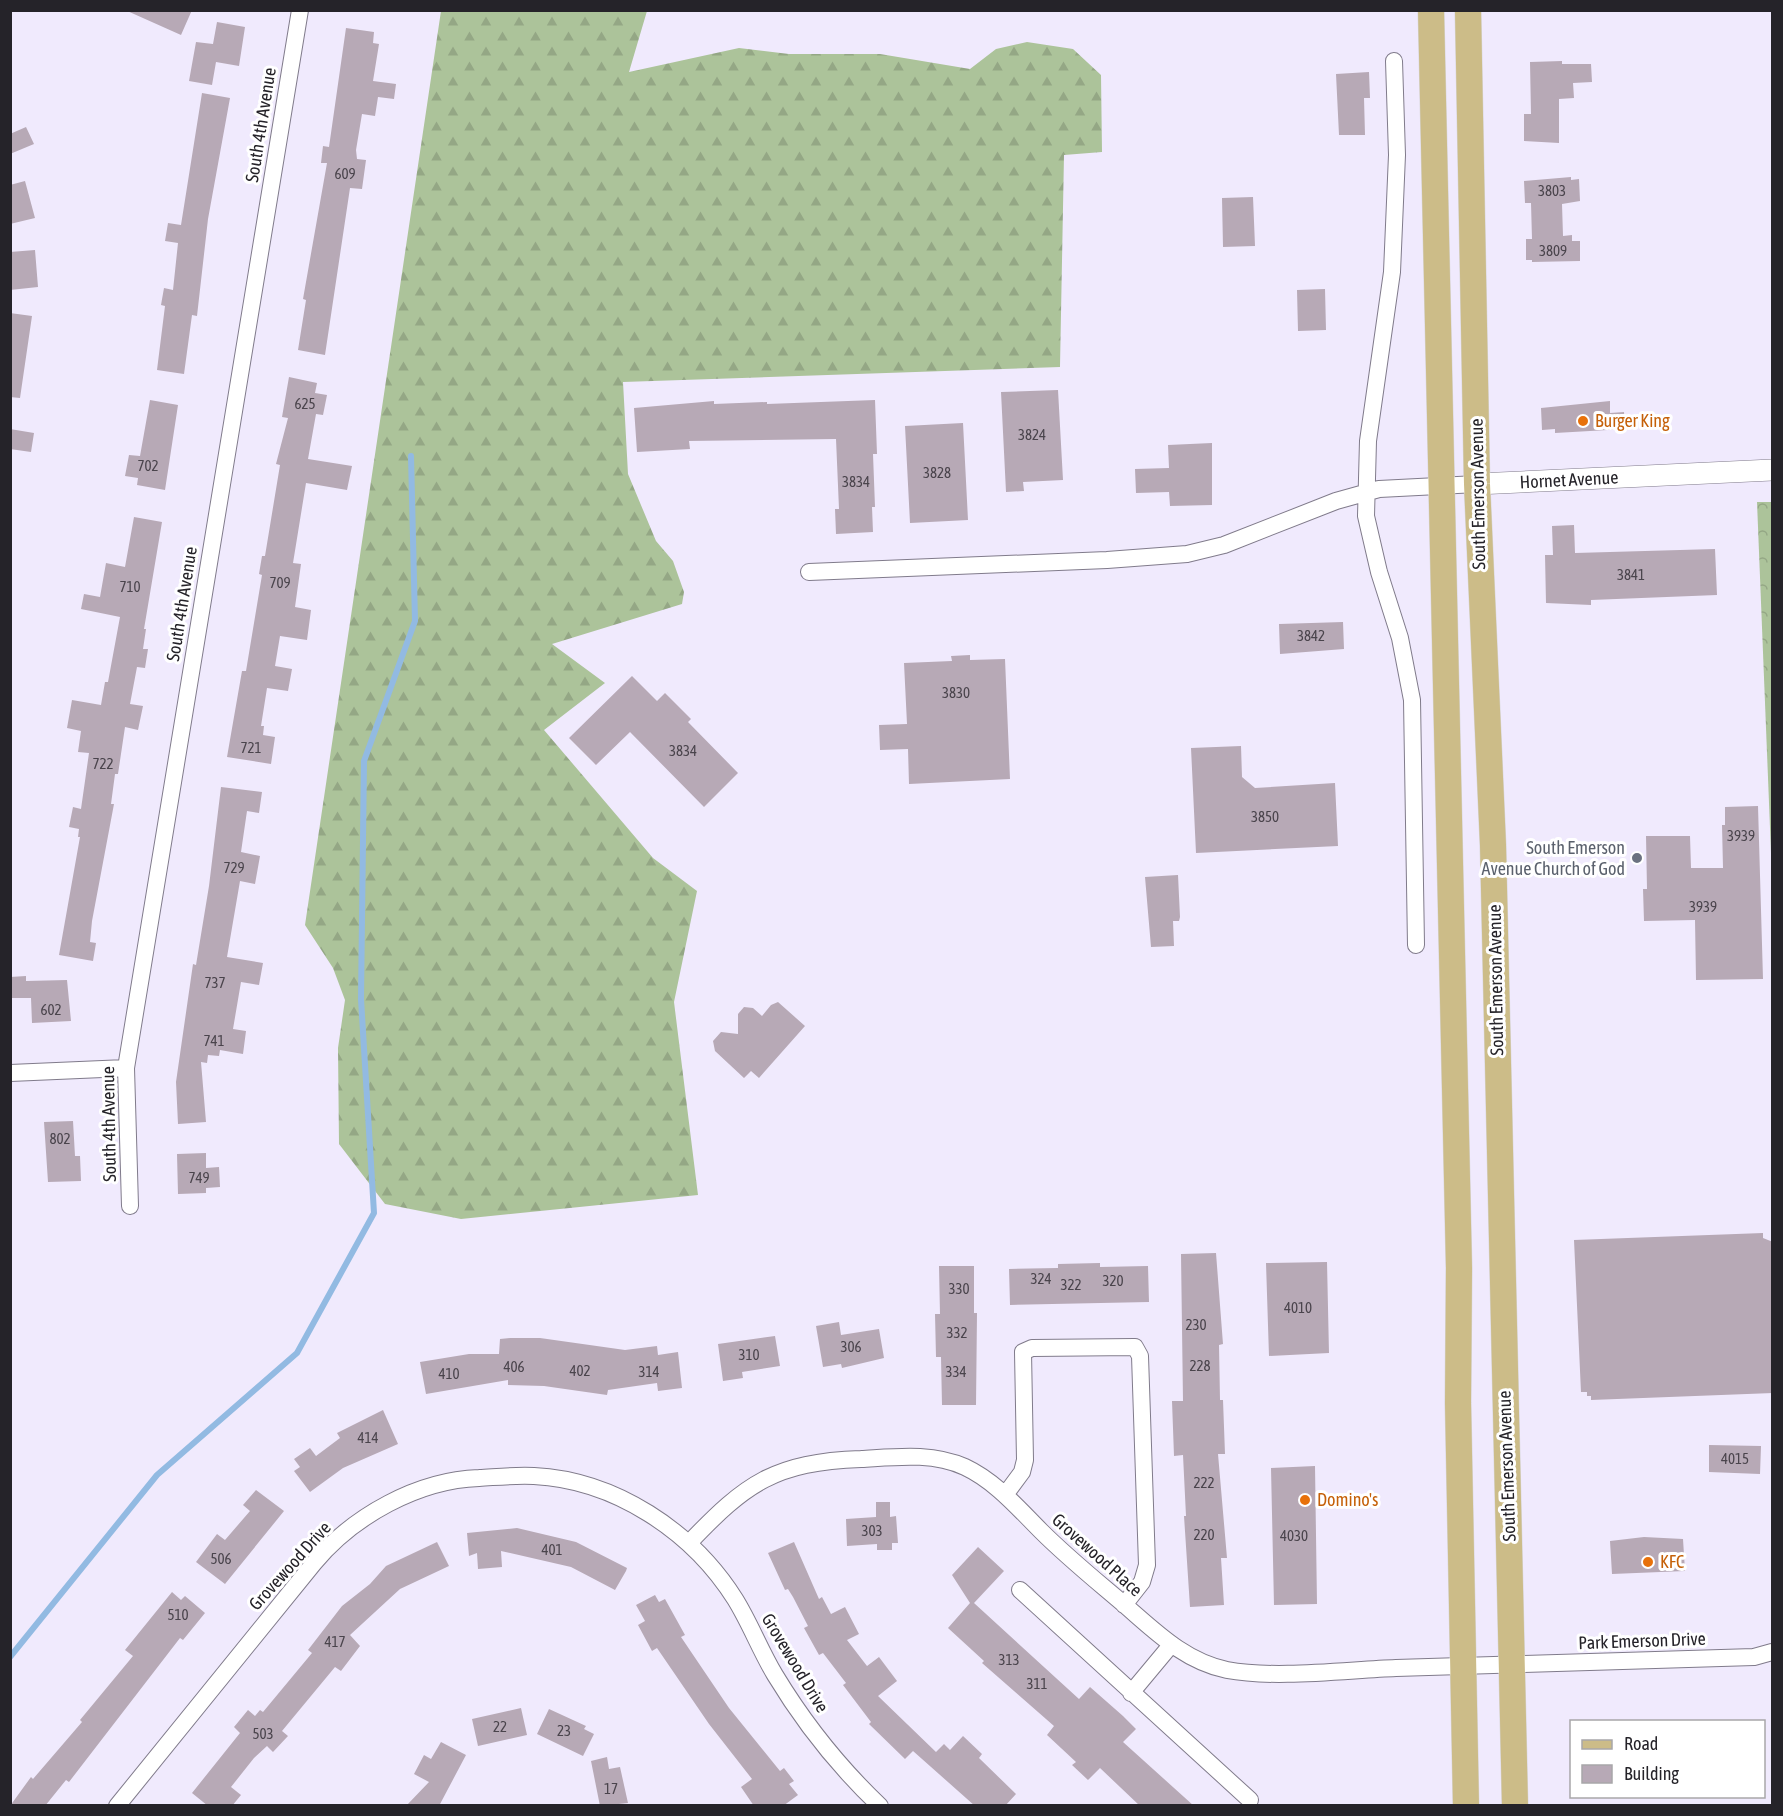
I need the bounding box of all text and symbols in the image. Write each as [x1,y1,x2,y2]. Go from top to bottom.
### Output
street label: South 4th Avenue [241,66,280,184]
house number: 609 [334,165,356,182]
house number: 3803 [1538,182,1566,199]
house number: 3809 [1539,242,1567,259]
house number: 625 [294,395,316,412]
place label: Burger King [1595,410,1670,431]
marker: Burger King [1576,414,1590,428]
street label: South Emerson Avenue [1466,418,1489,570]
house number: 3824 [1018,426,1046,443]
house number: 702 [137,457,159,474]
house number: 3828 [923,464,951,481]
street label: Hornet Avenue [1519,466,1619,493]
house number: 3834 [842,473,870,490]
street label: South 4th Avenue [162,545,201,663]
house number: 3841 [1617,566,1645,583]
house number: 709 [269,574,291,591]
house number: 710 [119,578,141,595]
house number: 3842 [1297,627,1325,644]
house number: 3830 [942,684,970,701]
house number: 721 [240,739,262,756]
house number: 3834 [669,742,697,759]
house number: 722 [92,755,114,772]
house number: 3850 [1251,808,1279,825]
house number: 3939 [1727,827,1755,844]
place label: South Emerson Avenue Church of God [1482,837,1625,879]
marker: South Emerson Avenue Church of God [1630,851,1644,865]
house number: 729 [223,859,245,876]
house number: 3939 [1689,898,1717,915]
street label: South Emerson Avenue [1484,904,1507,1056]
house number: 737 [204,974,226,991]
house number: 602 [40,1001,62,1018]
house number: 741 [203,1032,225,1049]
street label: South 4th Avenue [97,1066,120,1182]
house number: 802 [49,1130,71,1147]
house number: 749 [188,1169,210,1186]
house number: 324 [1030,1270,1052,1287]
house number: 320 [1102,1272,1124,1289]
house number: 322 [1060,1276,1082,1293]
house number: 330 [948,1280,970,1297]
house number: 4010 [1284,1299,1312,1316]
house number: 230 [1185,1316,1207,1333]
house number: 332 [946,1324,968,1341]
house number: 306 [840,1338,862,1355]
house number: 310 [738,1346,760,1363]
house number: 228 [1189,1357,1211,1374]
house number: 406 [503,1358,525,1375]
house number: 402 [569,1362,591,1379]
house number: 314 [638,1363,660,1380]
house number: 334 [945,1363,967,1380]
house number: 410 [438,1365,460,1382]
street label: South Emerson Avenue [1493,1390,1520,1542]
house number: 414 [357,1429,379,1446]
house number: 4015 [1721,1450,1749,1467]
house number: 222 [1193,1474,1215,1491]
place label: Domino's [1317,1489,1378,1510]
marker: Domino's [1298,1493,1312,1507]
street label: Grovewood Place [1048,1509,1147,1600]
street label: Grovewood Drive [244,1517,335,1614]
house number: 303 [861,1522,883,1539]
house number: 220 [1193,1526,1215,1543]
house number: 4030 [1280,1527,1308,1544]
house number: 401 [541,1541,563,1558]
house number: 506 [210,1550,232,1567]
place label: KFC [1660,1551,1684,1572]
marker: KFC [1641,1555,1655,1569]
house number: 510 [167,1606,189,1623]
street label: Grovewood Drive [758,1609,833,1716]
street label: Park Emerson Drive [1578,1628,1706,1653]
house number: 417 [324,1633,346,1650]
house number: 313 [998,1651,1020,1668]
house number: 311 [1026,1675,1048,1692]
house number: 22 [493,1718,507,1735]
legend [1570,1720,1765,1798]
house number: 23 [557,1722,571,1739]
house number: 503 [252,1725,274,1742]
text: Road [1624,1733,1658,1754]
text: Building [1624,1763,1679,1784]
house number: 17 [604,1780,618,1797]

